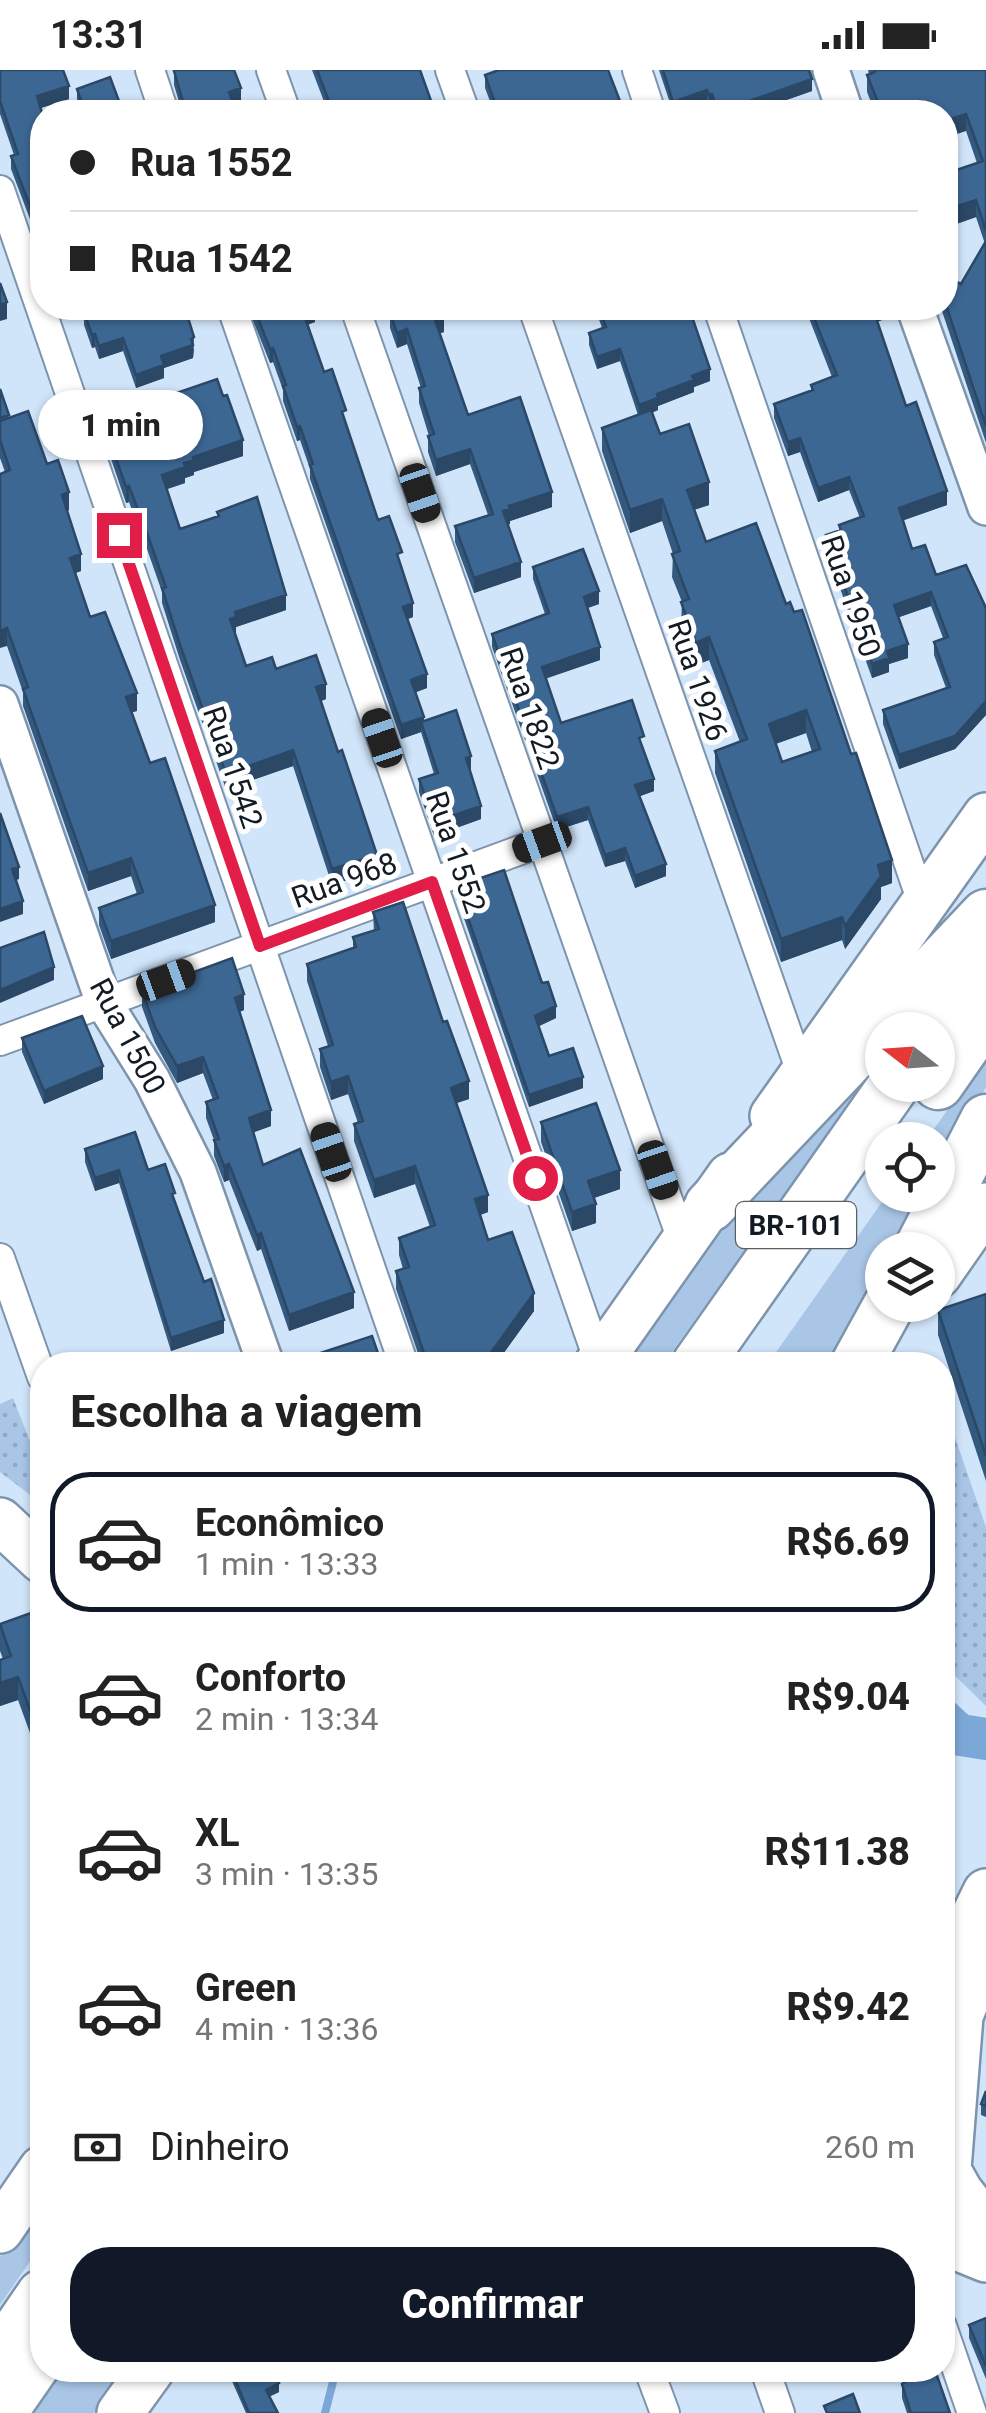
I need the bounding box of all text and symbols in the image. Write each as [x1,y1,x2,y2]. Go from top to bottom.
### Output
text: 13:31 [50,13,148,57]
text: Rua 1552 [130,141,293,185]
text: Rua 1542 [130,237,293,281]
callout: 1 min [36,390,202,460]
text: 1 min [80,406,161,444]
car [396,460,444,526]
route end [97,513,142,558]
street label: Rua 1950 [814,531,888,661]
street label: Rua 1926 [661,615,735,745]
street label: Rua 1822 [493,643,567,773]
street label: Rua 1542 [196,702,270,832]
car [358,705,406,771]
street label: Rua 1552 [419,787,493,917]
car [509,818,575,866]
street label: Rua 968 [287,845,401,915]
car [133,956,199,1004]
street label: Rua 1500 [83,972,173,1100]
north arrow [865,1012,955,1102]
map controls [865,1012,955,1322]
car [307,1119,355,1185]
button: locate [865,1122,955,1212]
car [634,1137,682,1203]
route start [513,1156,558,1201]
road number: BR-101 [736,1202,856,1248]
button: layers [865,1232,955,1322]
text: Escolha a viagem [70,1385,423,1438]
icon: car [75,1497,165,1587]
text: Econômico [195,1501,384,1545]
text: R$6.69 [787,1520,910,1564]
text: 1 min · 13:33 [195,1545,378,1583]
icon: car [75,1652,165,1742]
text: Conforto [195,1656,346,1700]
text: R$9.04 [787,1675,910,1719]
text: 2 min · 13:34 [195,1700,378,1738]
icon: car [75,1807,165,1897]
text: XL [195,1811,240,1855]
text: R$11.38 [765,1830,910,1874]
text: 3 min · 13:35 [195,1855,378,1893]
icon: car [75,1962,165,2052]
text: Green [195,1966,297,2010]
text: R$9.42 [787,1985,910,2029]
text: 4 min · 13:36 [195,2010,378,2048]
icon: cash [70,2120,125,2175]
text: Dinheiro [150,2125,290,2169]
text: 260 m [825,2128,915,2166]
button: Confirmar [70,2247,915,2362]

